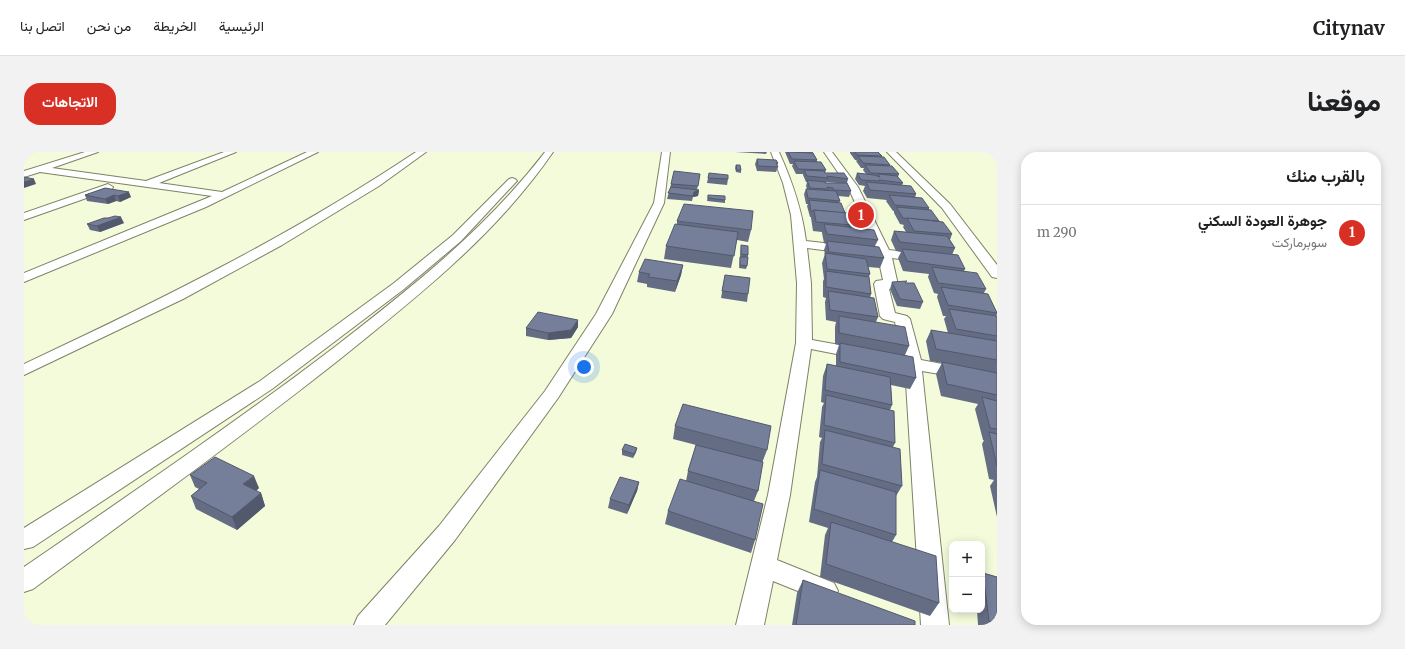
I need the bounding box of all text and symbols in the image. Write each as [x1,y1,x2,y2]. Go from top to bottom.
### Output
text: Citynav [1313,16,1385,40]
text: اتصل بنا [20,17,65,35]
text: من نحن [87,17,131,35]
text: الخريطة [153,17,197,35]
text: الرئيسية [219,17,264,35]
button: الاتجاهات [24,83,116,125]
text: موقعنا [1307,83,1381,119]
text: بالقرب منك [1286,165,1365,187]
pin: 1 [848,200,874,230]
text: جوهرة العودة السكني [1198,211,1327,230]
text: 290 m [1037,224,1077,241]
text: 1 [1349,224,1355,241]
text: سوبرماركت [1272,234,1327,251]
your location [574,357,594,377]
map controls [949,541,985,613]
button: + [949,541,985,577]
button: − [949,577,985,613]

